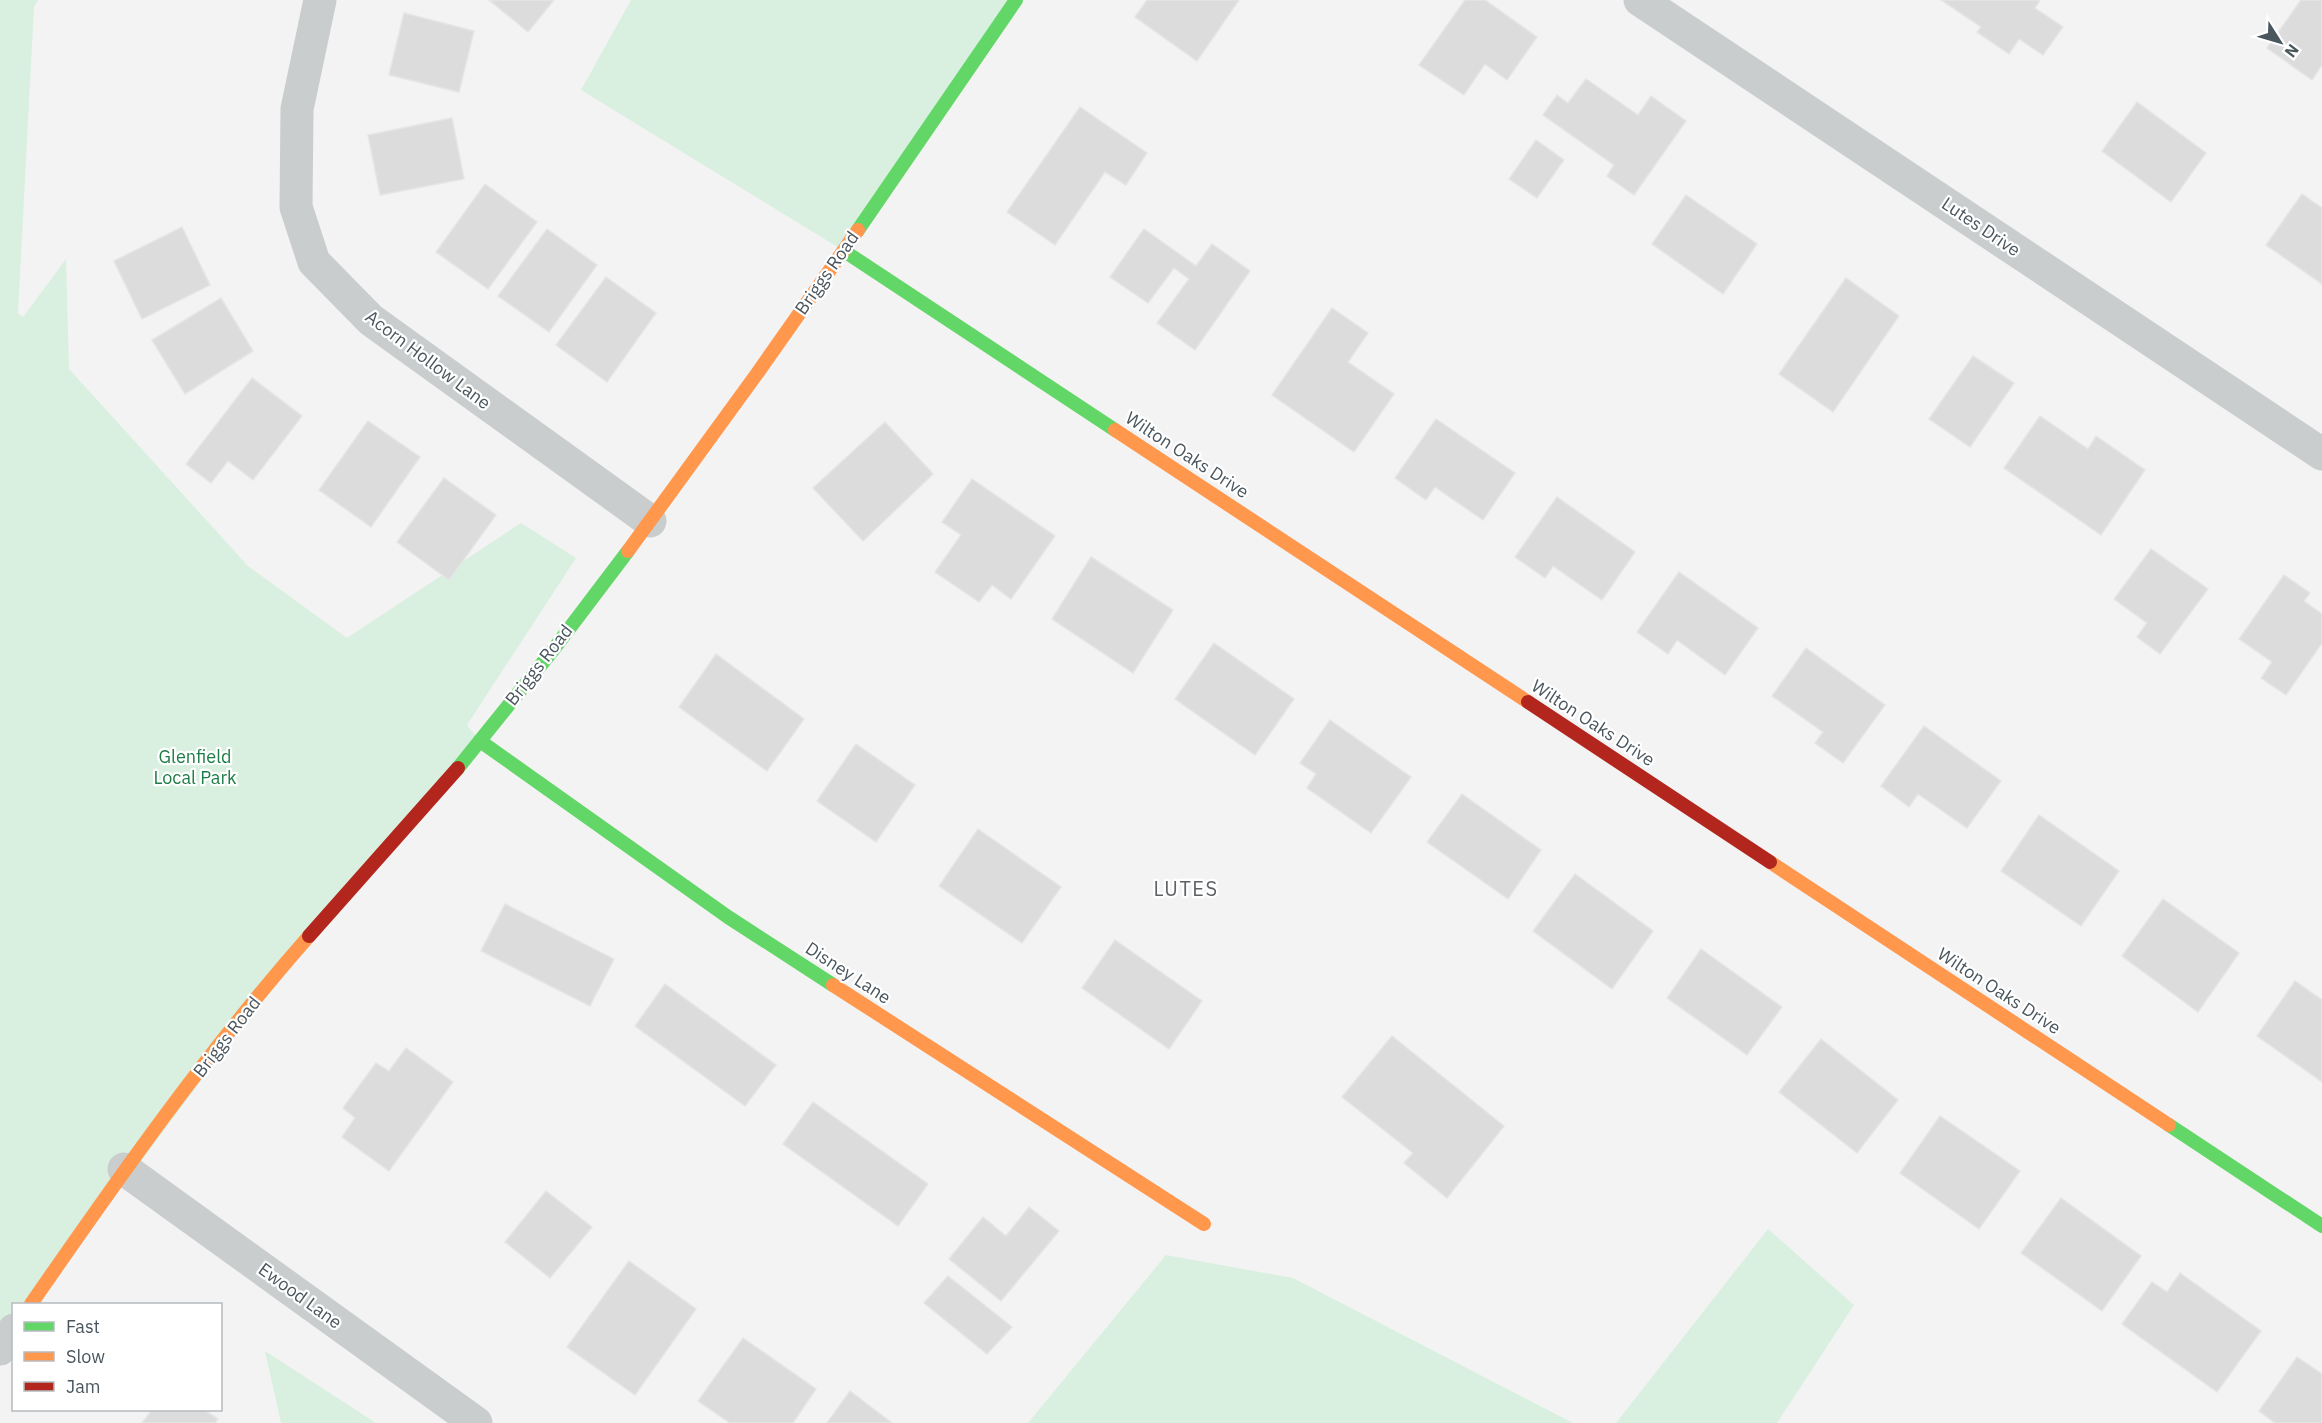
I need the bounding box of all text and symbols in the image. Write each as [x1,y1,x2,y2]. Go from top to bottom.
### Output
north arrow [2250,12,2310,72]
text: N [2281,40,2303,62]
street label: Lutes Drive [1938,192,2025,261]
street label: Briggs Road [790,227,864,319]
street label: Acorn Hollow Lane [361,305,496,414]
street label: Wilton Oaks Drive [1121,406,1253,503]
street label: Briggs Road [500,620,577,710]
street label: Wilton Oaks Drive [1527,674,1659,771]
park label: Glenfield Local Park [153,745,237,789]
district label: LUTES [1153,875,1219,902]
street label: Disney Lane [801,936,895,1009]
street label: Wilton Oaks Drive [1933,942,2065,1039]
street label: Briggs Road [188,992,265,1082]
street label: Ewood Lane [254,1258,347,1334]
legend [12,1303,222,1411]
text: Fast [66,1315,100,1338]
text: Slow [66,1345,105,1368]
text: Jam [66,1375,101,1398]

